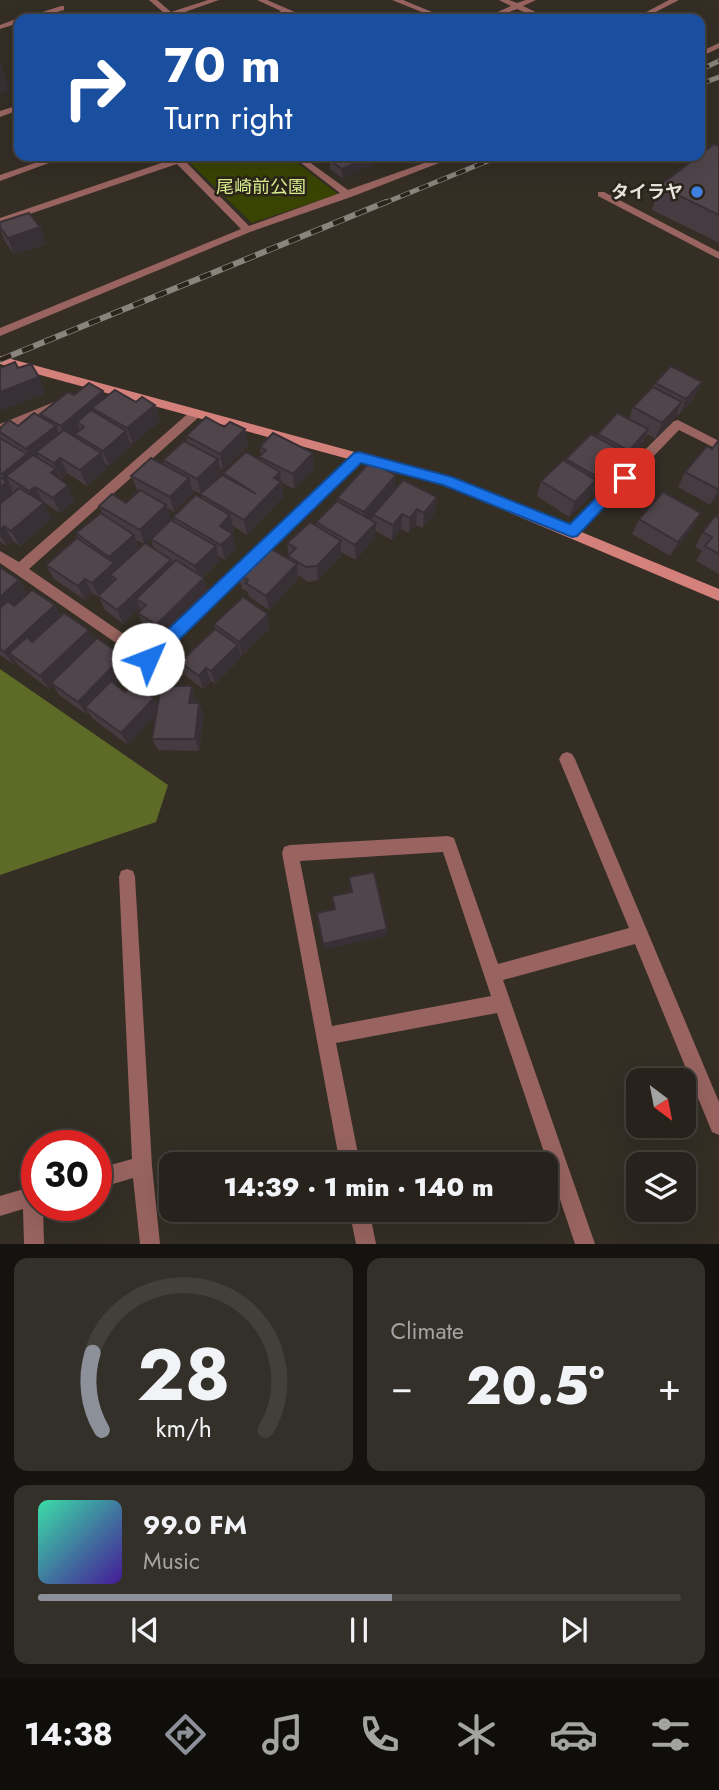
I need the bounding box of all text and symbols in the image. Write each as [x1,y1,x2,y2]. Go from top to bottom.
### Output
text: 70 m [164,30,281,100]
icon: right [49,42,140,133]
text: Turn right [164,95,293,141]
park label: 尾崎前公園 [216,174,306,200]
place label: タイラヤ [611,179,683,205]
marker: タイラヤ [689,184,705,200]
pin [595,448,655,508]
icon: arrive [606,459,644,497]
position arrow [111,622,185,696]
north arrow [626,1068,696,1138]
map controls [626,1068,696,1222]
speed limit sign: 30 [21,1130,112,1221]
button: layers [626,1152,696,1222]
text: 14:39 · 1 min · 140 m [223,1168,494,1206]
text: Climate [391,1314,464,1348]
text: 28 [137,1323,230,1428]
text: 20.5° [466,1348,605,1424]
text: − [391,1359,413,1414]
text: + [658,1359,681,1414]
text: km/h [155,1410,212,1446]
text: 99.0 FM [143,1506,247,1544]
text: Music [143,1544,200,1578]
icon: previous [126,1611,164,1649]
icon: pause [340,1611,378,1649]
icon: next [555,1611,593,1649]
icon: directions [161,1710,210,1759]
icon: music [258,1710,307,1759]
icon: phone [355,1710,404,1759]
icon: climate [452,1710,501,1759]
icon: car [549,1710,598,1759]
icon: filters [646,1710,695,1759]
text: 14:38 [24,1711,113,1757]

